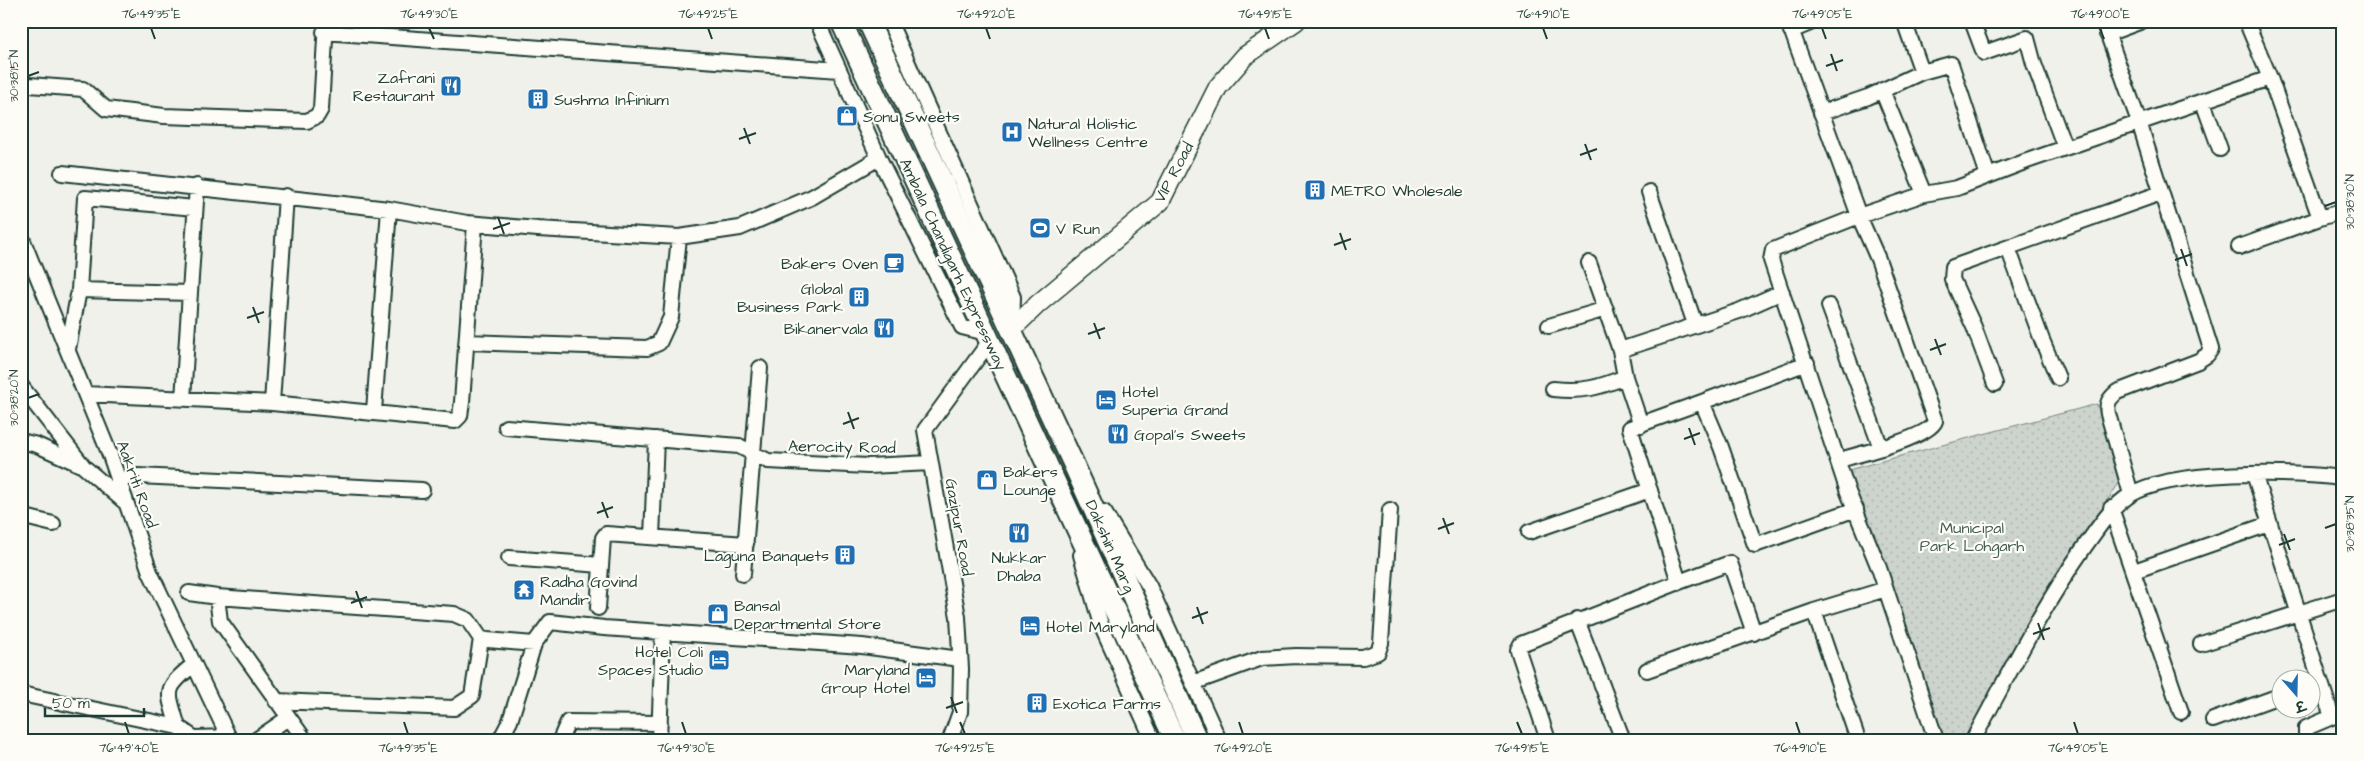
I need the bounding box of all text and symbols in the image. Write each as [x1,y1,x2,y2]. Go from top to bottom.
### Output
text: 76°49'35"E [121,6,181,23]
text: 76°49'30"E [400,6,458,23]
text: 76°49'25"E [678,6,738,23]
text: 76°49'20"E [957,6,1015,23]
text: 76°49'15"E [1238,6,1292,23]
text: 76°49'10"E [1516,6,1570,23]
text: 76°49'05"E [1792,6,1852,23]
text: 76°49'00"E [2070,6,2130,23]
text: 30°38'15"N [6,49,23,102]
place label: Zafrani Restaurant [353,67,436,107]
restaurant icon: Zafrani Restaurant [439,74,463,98]
building icon: Sushma Infinium [526,87,550,111]
place label: Sushma Infinium [554,89,669,111]
shop icon: Sonu Sweets [835,104,859,128]
place label: Sonu Sweets [863,106,960,128]
place label: Natural Holistic Wellness Centre [1028,113,1148,153]
hospital icon: Natural Holistic Wellness Centre [1000,120,1024,144]
street label: VIP Road [1149,138,1199,207]
street label: Ambala Chandigarh Expressway [893,155,1012,375]
text: 30°38'30"N [2342,173,2359,230]
building icon: METRO Wholesale [1303,178,1327,202]
place label: METRO Wholesale [1331,180,1463,202]
sports icon: V Run [1028,216,1052,240]
place label: V Run [1056,218,1100,240]
cafe icon: Bakers Oven [882,251,906,275]
place label: Bakers Oven [781,253,878,275]
place label: Global Business Park [737,278,843,318]
building icon: Global Business Park [847,285,871,309]
restaurant icon: Bikanervala [872,316,896,340]
place label: Bikanervala [784,318,868,340]
text: 30°38'20"N [6,369,23,426]
place label: Hotel Superia Grand [1122,381,1228,421]
hotel icon: Hotel Superia Grand [1094,388,1118,412]
restaurant icon: Gopal's Sweets [1106,422,1130,446]
place label: Gopal's Sweets [1134,424,1246,446]
street label: Aerocity Road [788,435,896,460]
street label: Aakriti Road [111,438,163,531]
place label: Bakers Lounge [1003,461,1058,502]
shop icon: Bakers Lounge [975,468,999,492]
street label: Gazipur Road [940,477,978,578]
text: 30°38'35"N [2342,495,2359,553]
street label: Dakshin Marg [1079,496,1140,597]
park label: Municipal Park Lohgarh [1920,517,2024,558]
restaurant icon: Nukkar Dhaba [1007,521,1031,545]
building icon: Laguna Banquets [833,543,857,567]
place label: Laguna Banquets [704,545,829,568]
place label: Nukkar Dhaba [992,547,1047,587]
place label: Radha Govind Mandir [540,571,637,611]
temple icon: Radha Govind Mandir [512,578,536,602]
place label: Bansal Departmental Store [734,595,882,635]
shop icon: Bansal Departmental Store [706,602,730,626]
hotel icon: Hotel Maryland [1018,614,1042,638]
place label: Hotel Maryland [1046,616,1155,639]
place label: Hotel Coli Spaces Studio [598,641,704,681]
hotel icon: Hotel Coli Spaces Studio [707,648,731,672]
place label: Maryland Group Hotel [821,659,910,699]
hotel icon: Maryland Group Hotel [914,666,938,690]
north arrow [2272,668,2322,718]
scale bar [45,686,144,718]
building icon: Exotica Farms [1025,691,1049,715]
text: 50 m [52,693,90,714]
place label: Exotica Farms [1053,693,1161,715]
text: उ [2291,694,2310,717]
text: 76°49'40"E [99,740,159,757]
text: 76°49'35"E [378,740,438,757]
text: 76°49'30"E [657,740,715,757]
text: 76°49'25"E [935,740,995,757]
text: 76°49'20"E [1214,740,1272,757]
text: 76°49'15"E [1495,740,1549,757]
text: 76°49'10"E [1773,740,1827,757]
text: 76°49'05"E [2048,740,2108,757]

